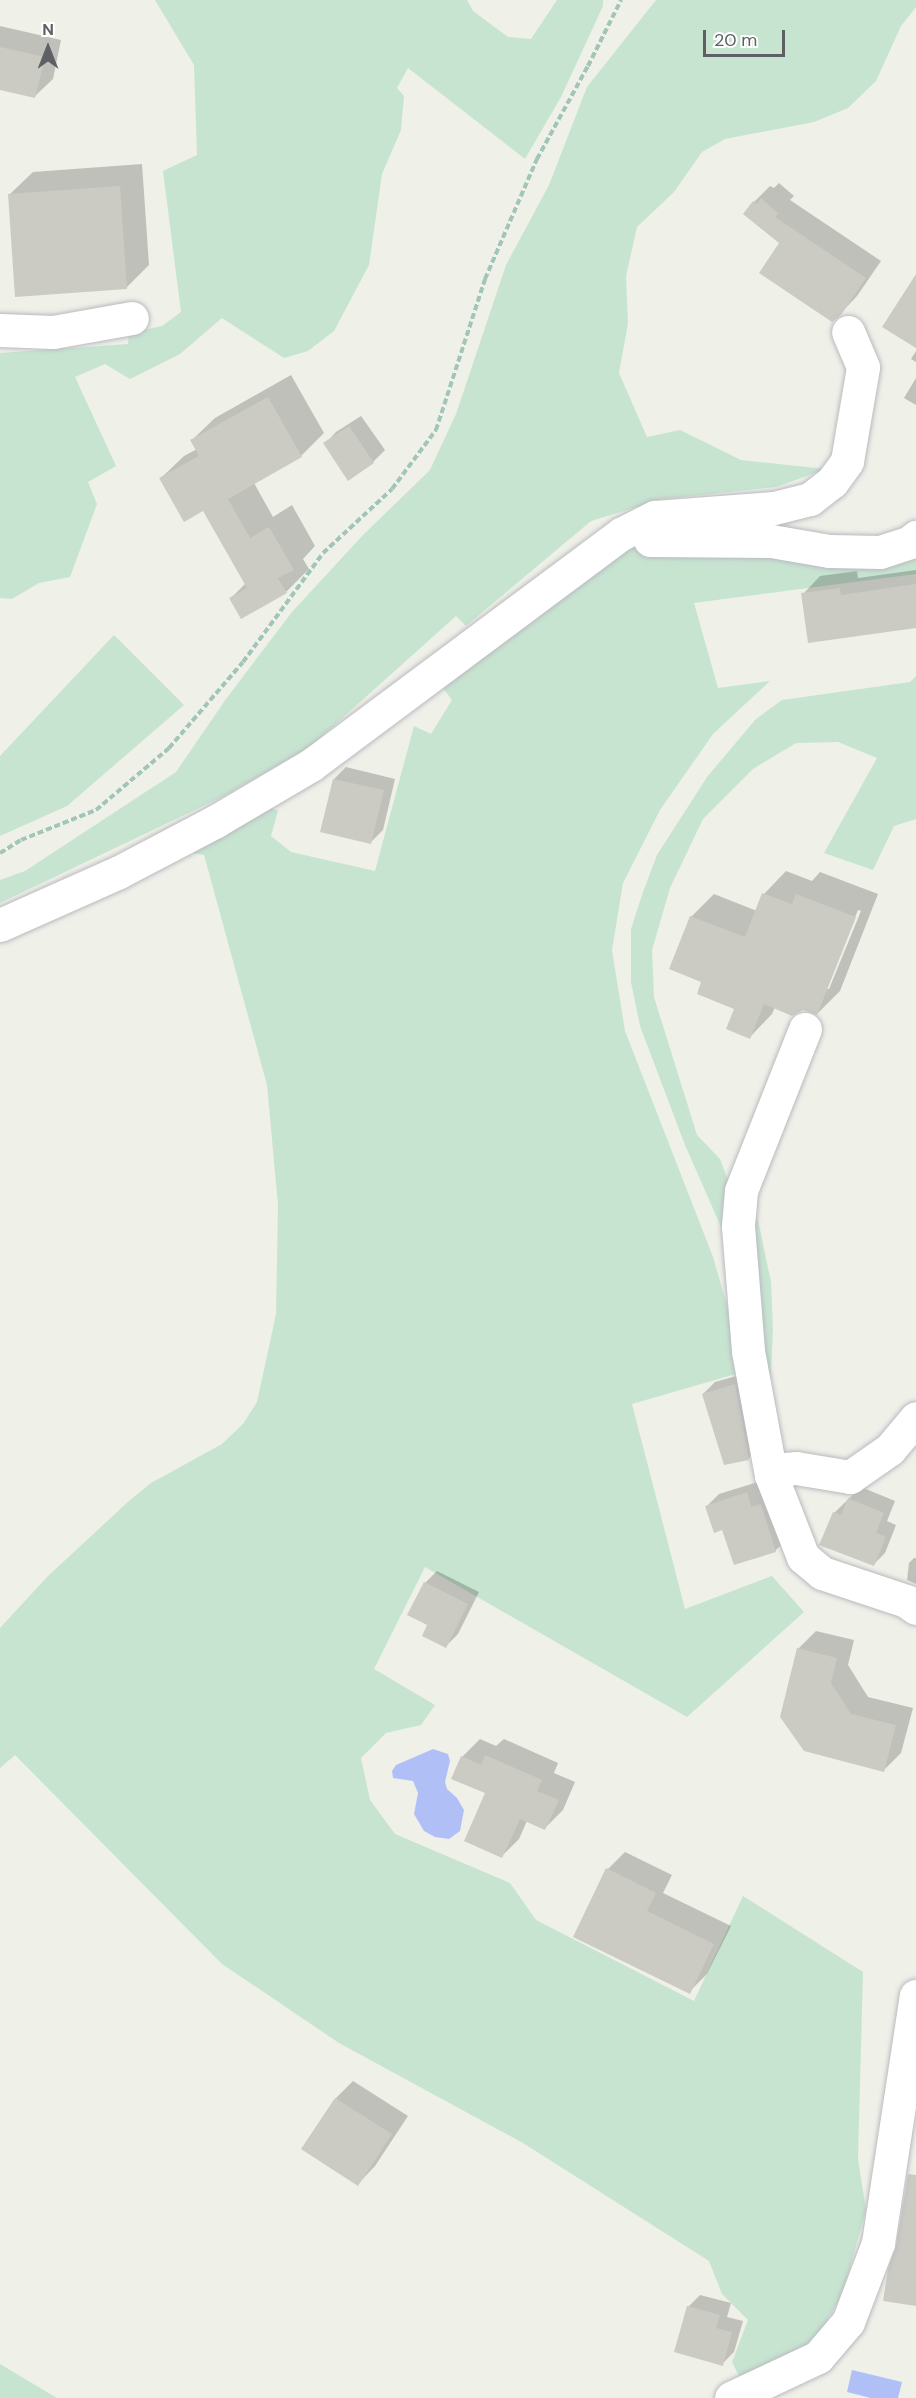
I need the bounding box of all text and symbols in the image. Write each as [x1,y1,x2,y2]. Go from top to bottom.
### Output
north arrow [18,18,78,78]
scale bar [706,18,788,56]
text: N [42,19,54,40]
text: 20 m [714,28,757,52]

